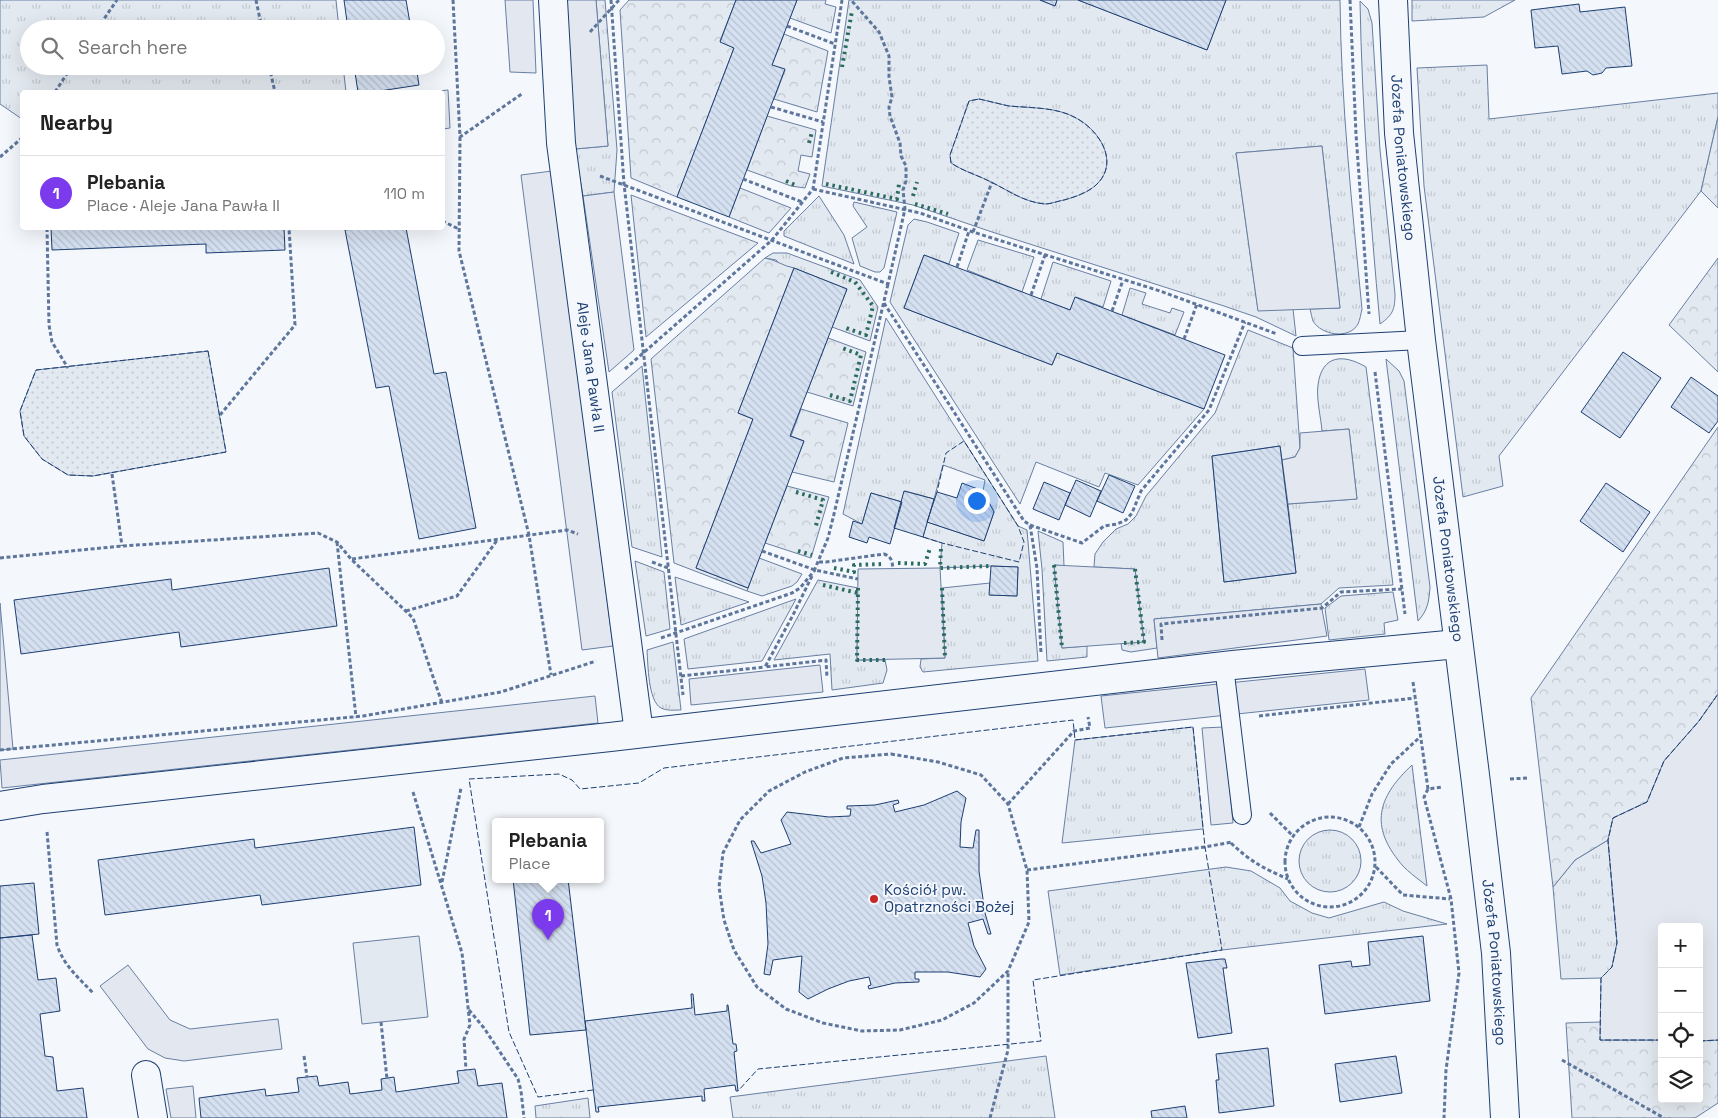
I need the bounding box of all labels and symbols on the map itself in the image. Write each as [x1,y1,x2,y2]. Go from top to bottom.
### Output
street label: Józefa Poniatowskiego [1387,74,1420,242]
street label: Aleje Jana Pawła II [573,300,609,433]
street label: Józefa Poniatowskiego [1429,475,1468,643]
your location [964,488,990,514]
street label: Józefa Poniatowskiego [1478,878,1511,1046]
place label: Kościół pw. Opatrzności Bożej [884,880,1014,916]
marker: Kościół pw. Opatrzności Bożej [868,893,880,905]
pin: 1 [532,899,564,940]

